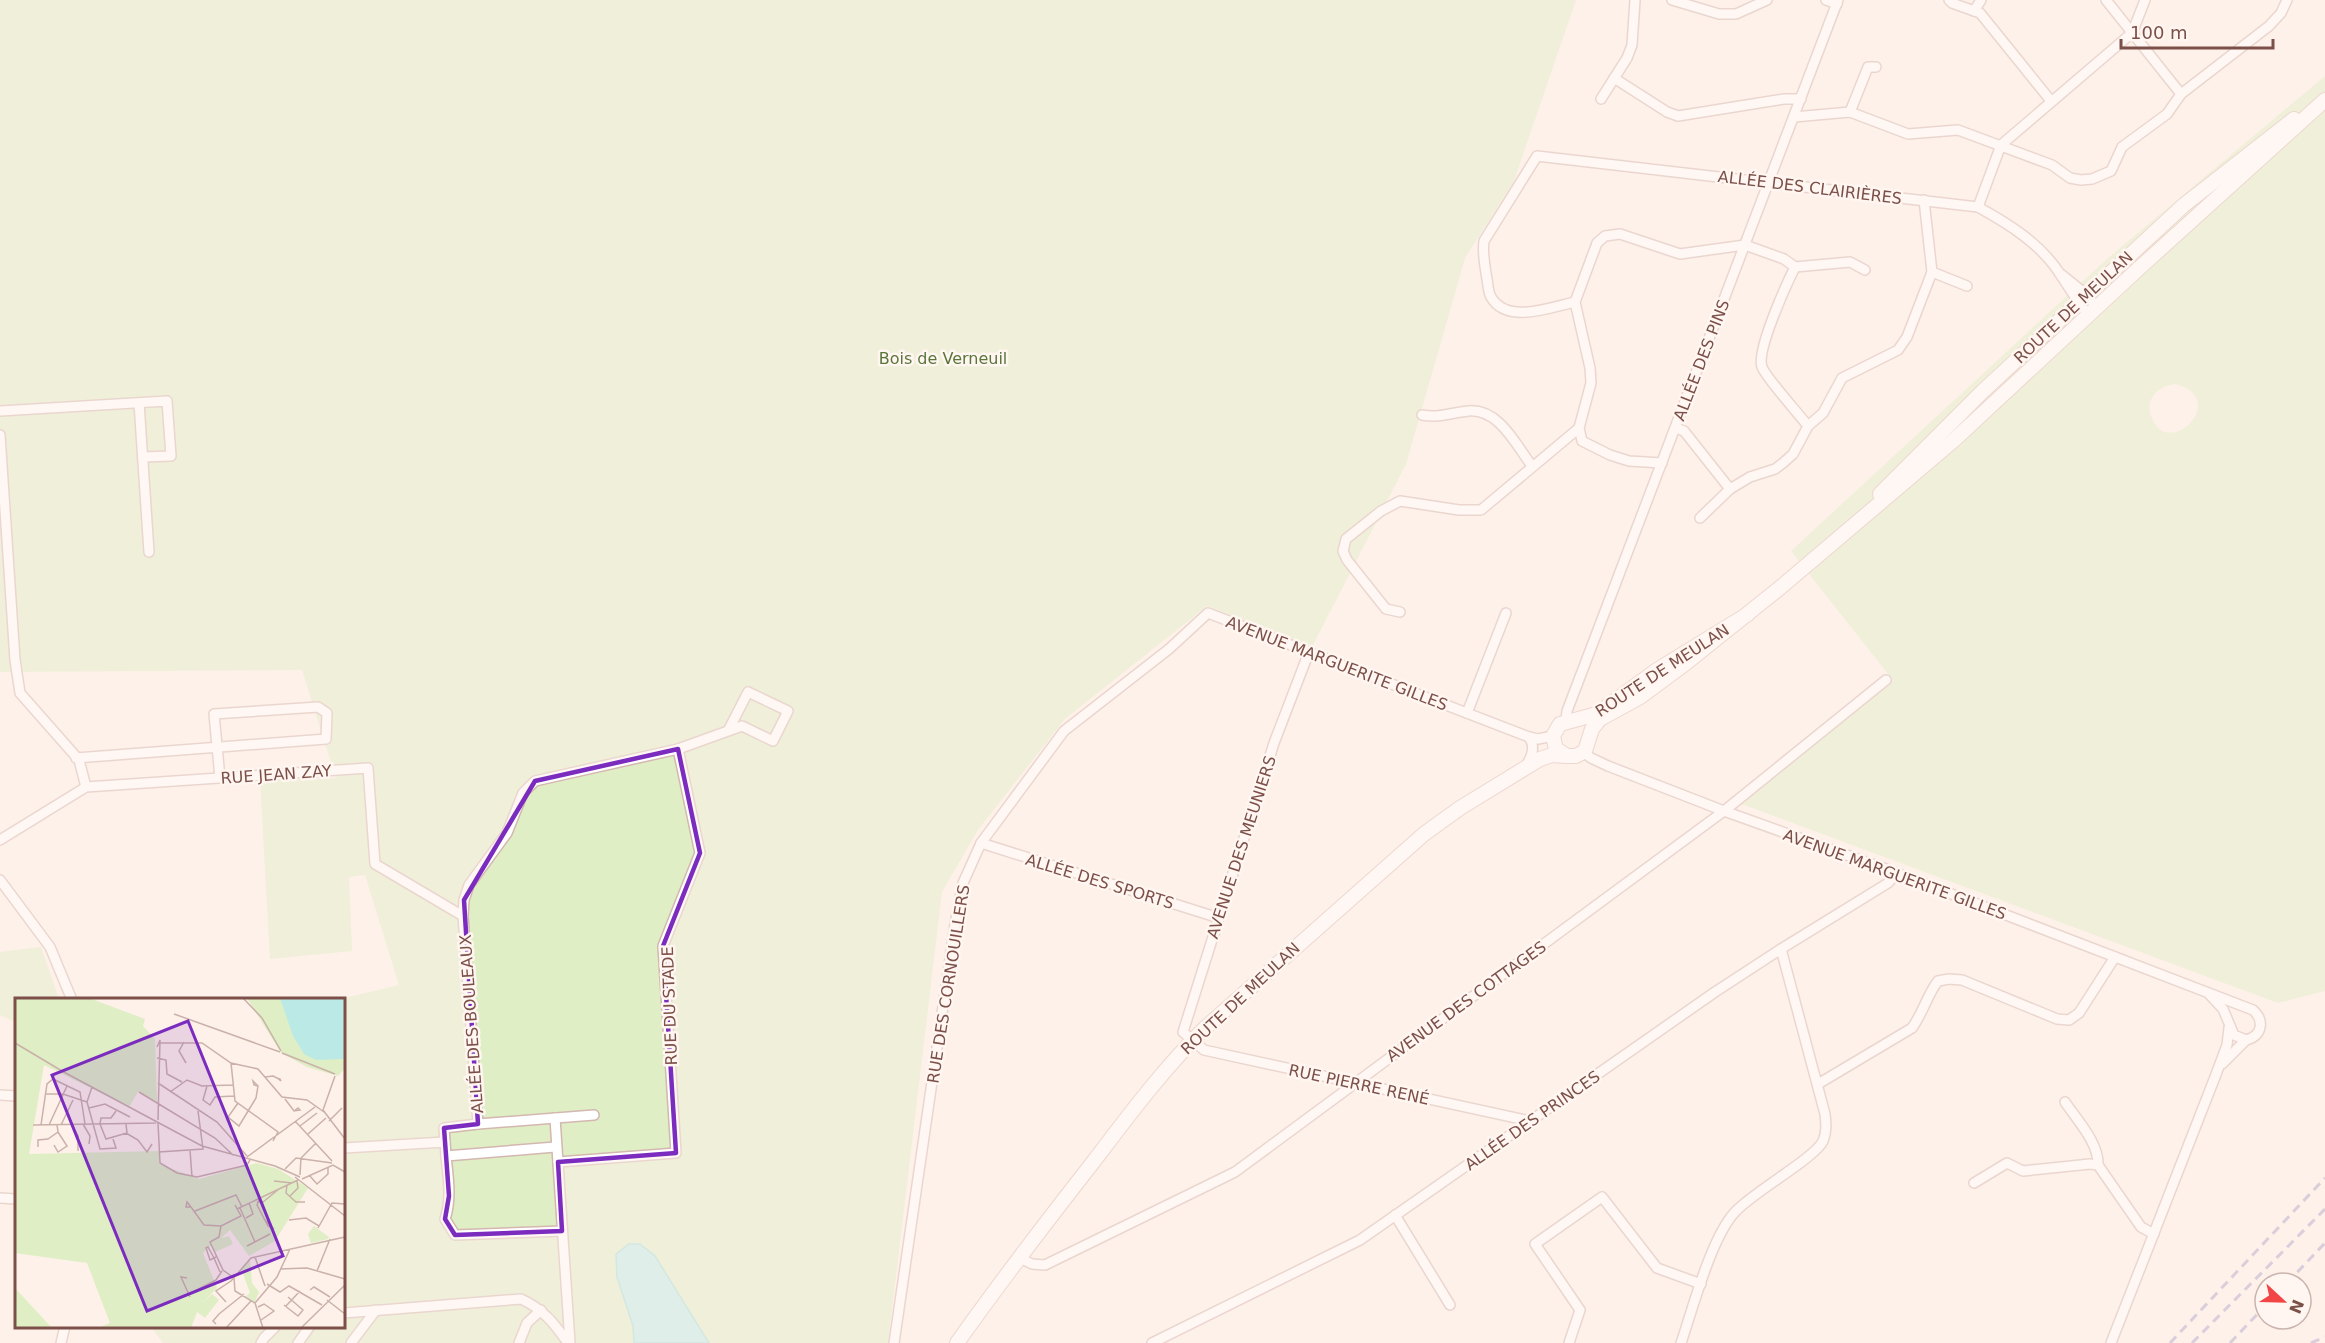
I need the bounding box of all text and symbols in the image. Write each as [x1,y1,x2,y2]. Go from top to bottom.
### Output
scale bar [2121,12,2272,50]
text: 100 m [2130,22,2188,43]
street label: ALLÉE DES CLAIRIÈRES [1717,167,1903,208]
street label: ROUTE DE MEULAN [2010,247,2137,367]
street label: ALLÉE DES PINS [1670,297,1733,423]
park label: Bois de Verneuil [879,349,1007,368]
street label: AVENUE MARGUERITE GILLES [1223,612,1450,715]
street label: ROUTE DE MEULAN [1592,620,1733,721]
street label: AVENUE DES MEUNIERS [1203,753,1280,941]
street label: RUE JEAN ZAY [220,761,332,788]
street label: AVENUE MARGUERITE GILLES [1781,825,2009,924]
street label: ALLÉE DES SPORTS [1023,850,1176,913]
street label: RUE DES CORNOUILLERS [923,883,974,1085]
street label: ALLÉE DES BOULEAUX [456,934,487,1114]
street label: AVENUE DES COTTAGES [1383,937,1550,1066]
street label: ROUTE DE MEULAN [1177,938,1304,1058]
street label: RUE DU STADE [658,946,681,1066]
inset map [15,998,345,1328]
street label: RUE PIERRE RENÉ [1287,1060,1431,1109]
street label: ALLÉE DES PRINCES [1461,1067,1604,1174]
north arrow [2253,1271,2313,1331]
text: N [2285,1297,2308,1316]

